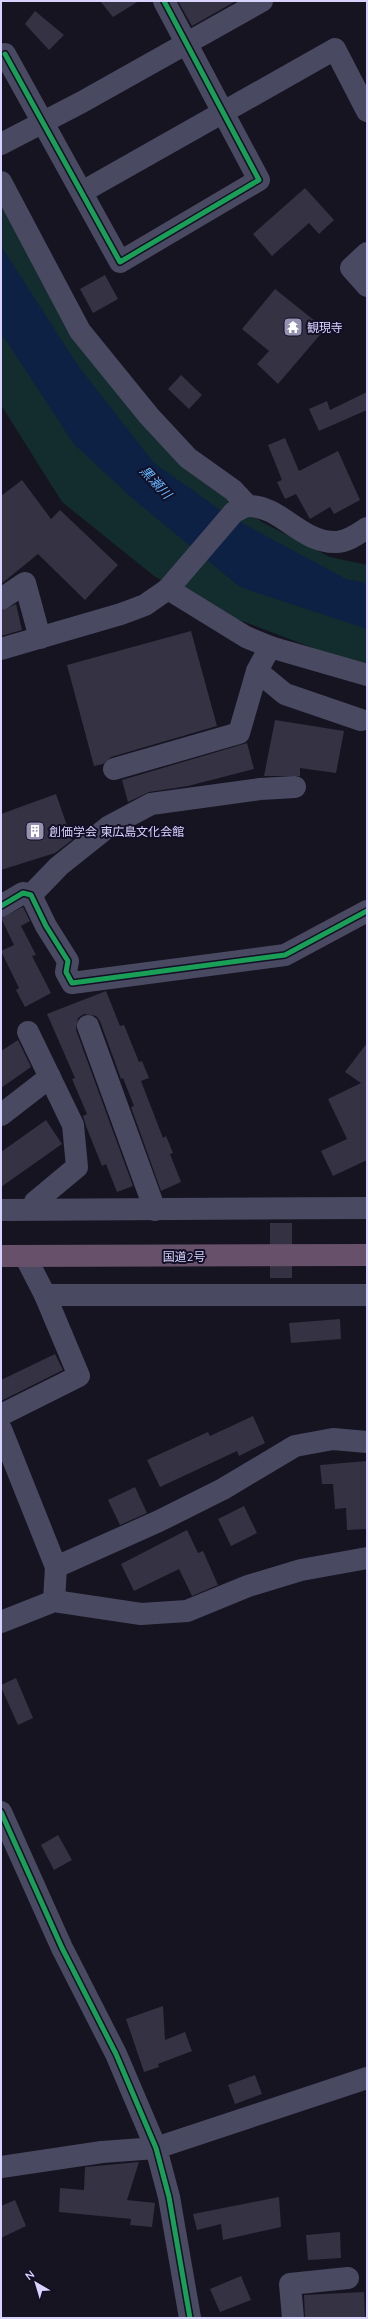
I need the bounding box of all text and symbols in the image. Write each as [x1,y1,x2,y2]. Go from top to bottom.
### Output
temple icon: 観現寺 [282,316,304,338]
place label: 観現寺 [307,320,343,335]
water label: 黒瀬川 [137,462,177,503]
building icon: 創価学会 東広島文化会館 [24,820,46,842]
place label: 創価学会 東広島文化会館 [49,824,184,839]
street label: 国道2号 [163,1249,205,1264]
north arrow [16,2263,56,2303]
text: N [22,2267,37,2283]

